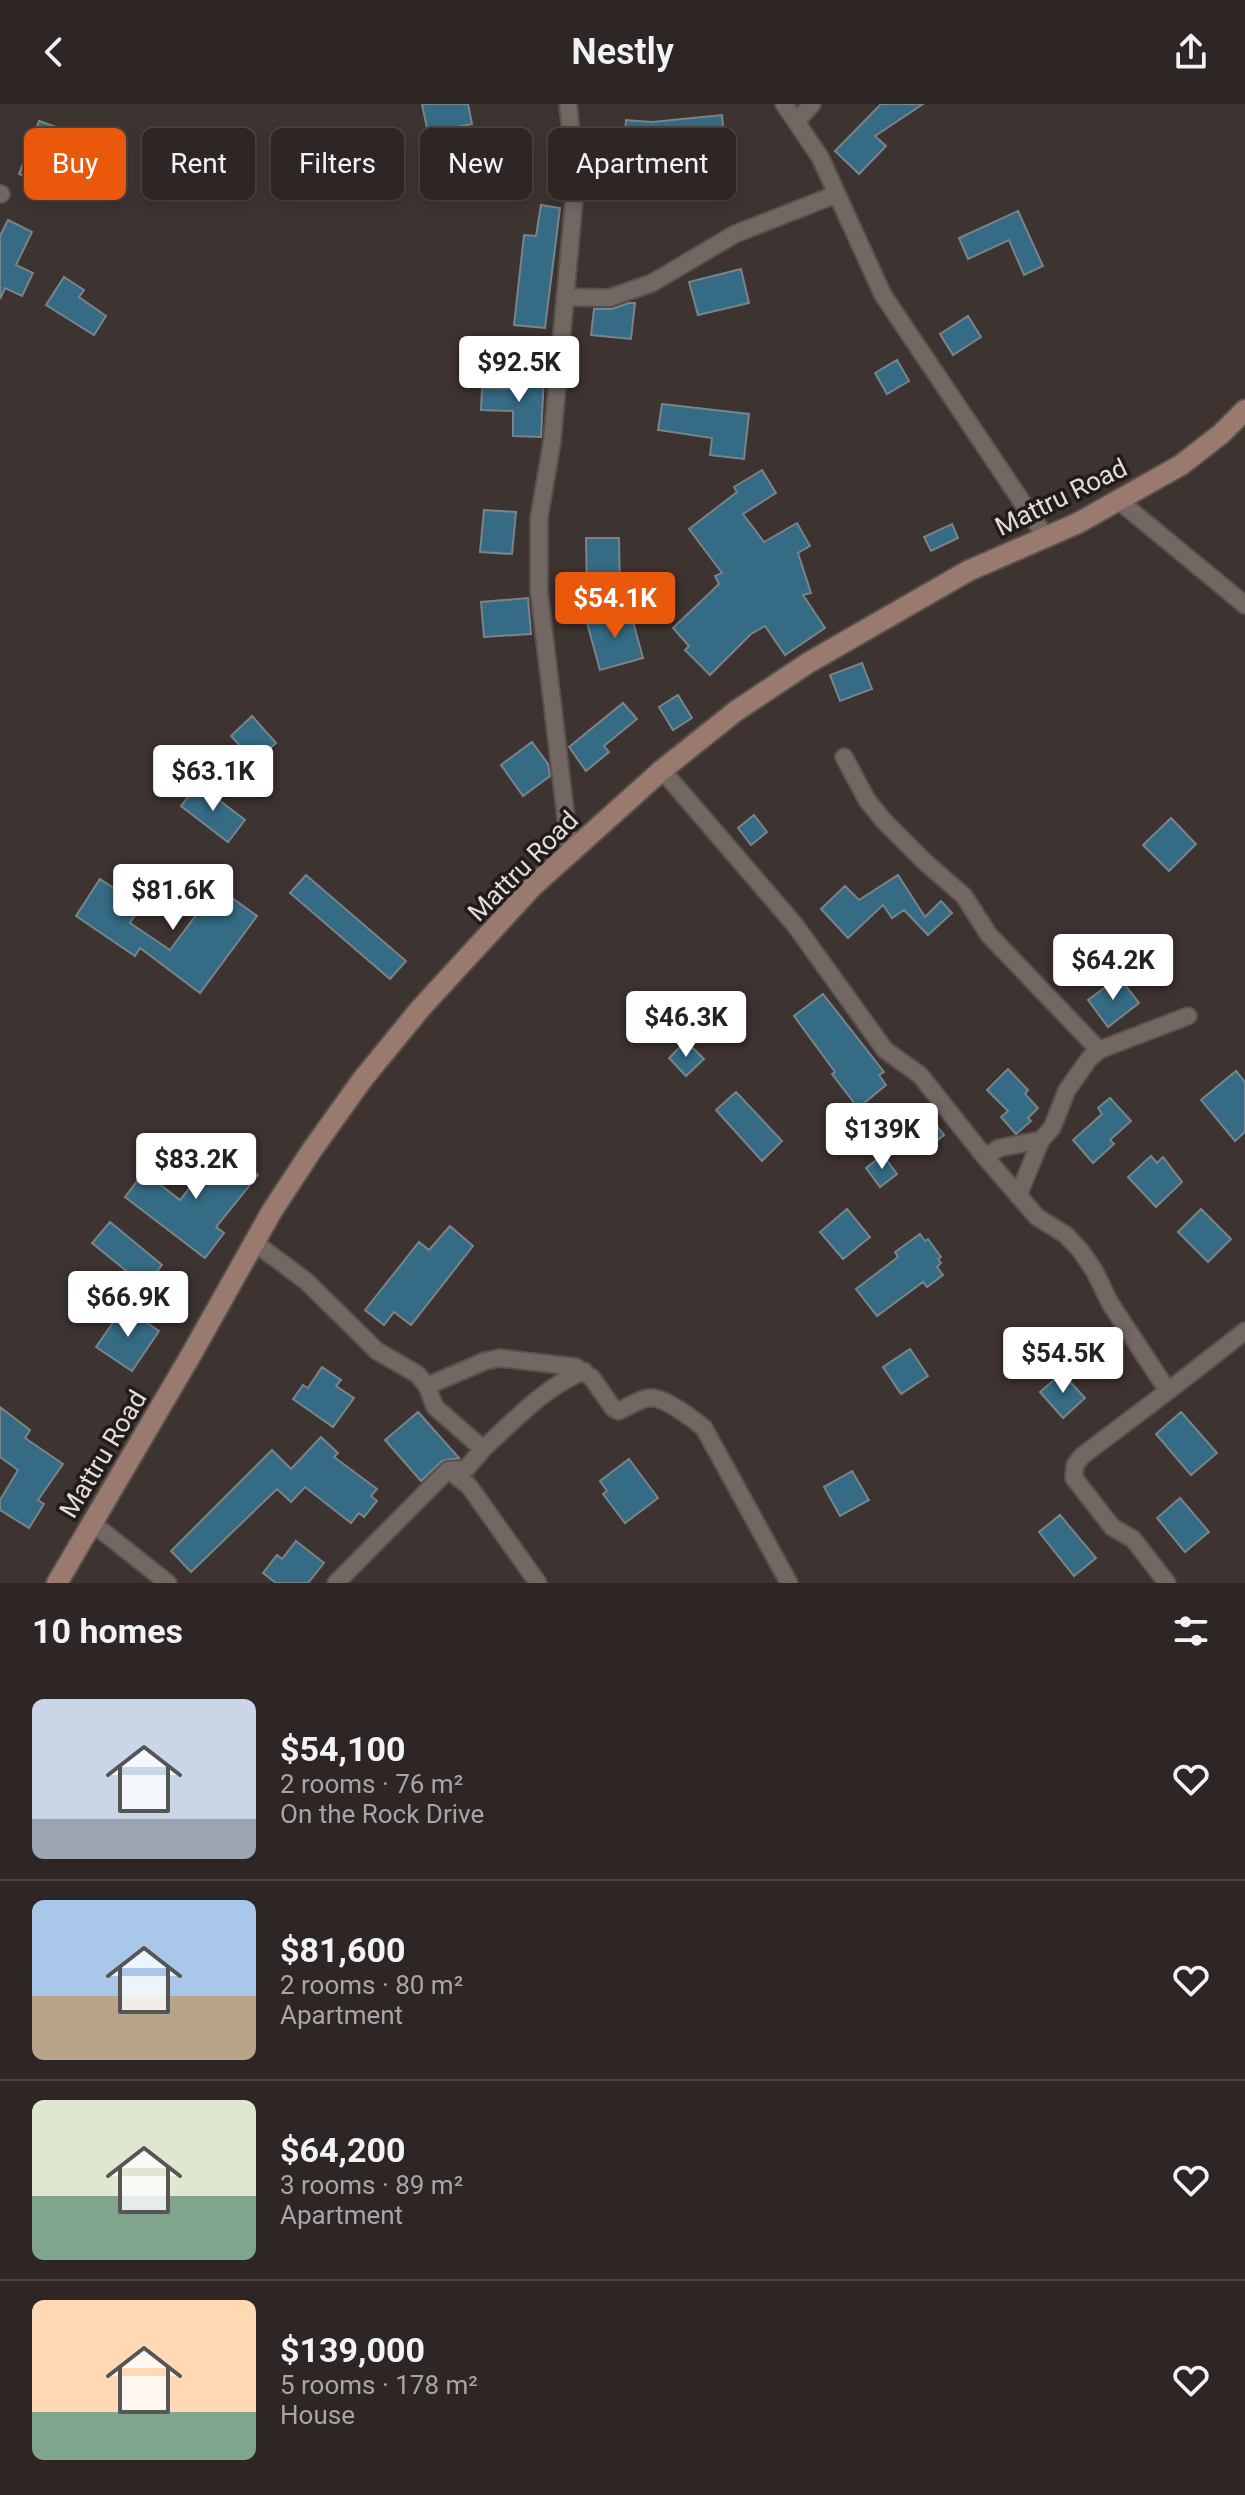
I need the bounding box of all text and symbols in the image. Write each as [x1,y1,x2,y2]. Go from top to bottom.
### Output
icon: back [32,30,76,74]
icon: share [1169,30,1213,74]
text: Nestly [571,31,674,73]
chip: Buy [24,128,126,200]
chip: Rent [142,128,255,200]
chip: Filters [271,128,404,200]
chip: New [420,128,532,200]
chip: Apartment [548,128,736,200]
pin: $92.5K [454,336,584,404]
text: $92.5K [477,347,561,377]
street label: Mattru Road [990,452,1132,542]
pin: $54.1K [550,572,680,640]
text: $54.1K [573,583,657,613]
pin: $63.1K [148,745,278,813]
text: $63.1K [171,756,255,786]
street label: Mattru Road [462,805,584,927]
pin: $81.6K [108,864,238,932]
text: $81.6K [131,875,215,905]
pin: $64.2K [1048,934,1178,1002]
text: $64.2K [1071,945,1155,975]
pin: $46.3K [621,991,751,1059]
text: $46.3K [644,1002,728,1032]
pin: $139K [826,1103,938,1171]
text: $139K [844,1114,920,1144]
pin: $83.2K [131,1133,261,1201]
text: $83.2K [154,1144,238,1174]
pin: $66.9K [63,1271,193,1339]
text: $66.9K [86,1282,170,1312]
pin: $54.5K [998,1327,1128,1395]
text: $54.5K [1021,1338,1105,1368]
street label: Mattru Road [53,1385,153,1523]
icon: filters [1169,1609,1213,1653]
text: 10 homes [32,1611,183,1651]
text: $54,100 [280,1729,405,1769]
icon: home [96,1731,192,1827]
icon: heart [1169,1757,1213,1801]
text: 2 rooms · 76 m² [280,1769,463,1799]
text: On the Rock Drive [280,1799,484,1829]
text: $81,600 [280,1930,405,1970]
icon: home [96,1932,192,2028]
icon: heart [1169,1958,1213,2002]
text: 2 rooms · 80 m² [280,1970,463,2000]
text: Apartment [280,2000,403,2030]
text: $64,200 [280,2130,405,2170]
icon: home [96,2132,192,2228]
icon: heart [1169,2158,1213,2202]
text: 3 rooms · 89 m² [280,2170,463,2200]
text: Apartment [280,2200,403,2230]
text: $139,000 [280,2330,425,2370]
icon: home [96,2332,192,2428]
icon: heart [1169,2358,1213,2402]
text: 5 rooms · 178 m² [280,2370,478,2400]
text: House [280,2400,355,2430]

